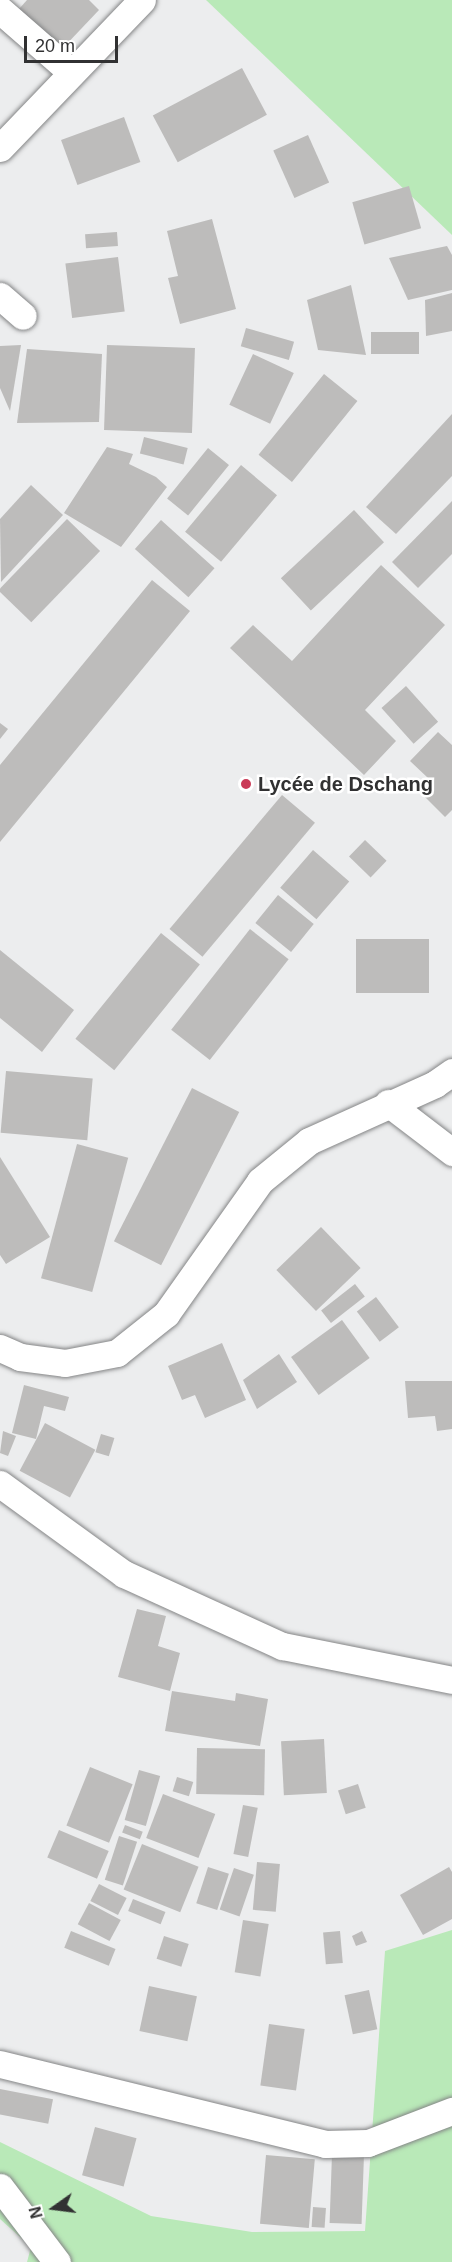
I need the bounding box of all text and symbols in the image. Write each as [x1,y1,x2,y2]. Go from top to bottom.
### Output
scale bar [27,24,122,62]
text: 20 m [35,36,75,56]
place label: Lycée de Dschang [258,772,433,796]
marker: Lycée de Dschang [239,777,253,791]
north arrow [24,2178,84,2238]
text: N [26,2205,46,2220]

